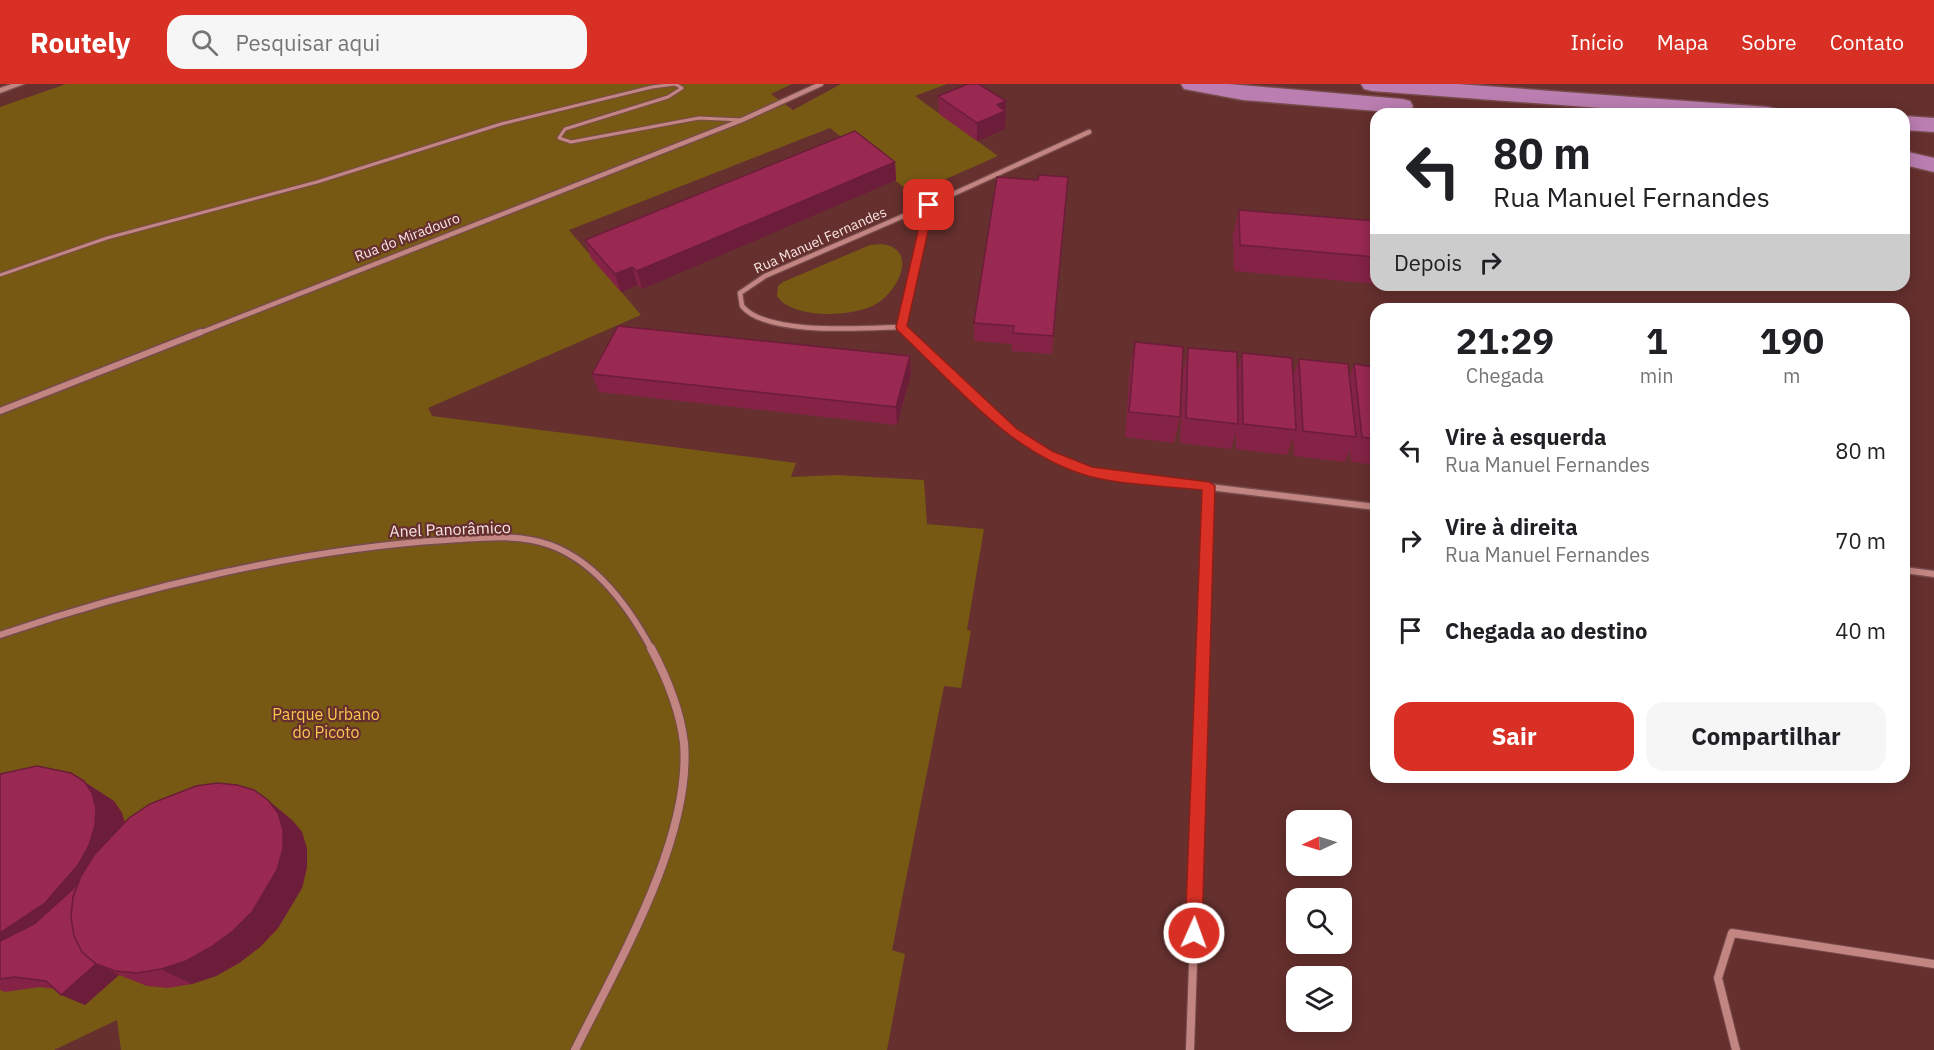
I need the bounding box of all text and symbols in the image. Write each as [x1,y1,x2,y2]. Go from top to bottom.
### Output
search box [167,15,587,69]
text: Routely [30,24,131,61]
icon: search [188,26,221,59]
text: Pesquisar aqui [236,28,380,57]
text: Início [1571,28,1624,56]
text: Mapa [1657,28,1708,56]
text: Sobre [1741,28,1797,56]
text: Contato [1830,28,1904,56]
text: 80 m [1493,126,1591,181]
icon: left [1394,132,1472,210]
pin [903,179,954,230]
text: Rua Manuel Fernandes [1493,179,1770,214]
icon: arrive [912,188,945,221]
street label: Rua Manuel Fernandes [751,203,889,277]
street label: Rua do Miradouro [352,209,462,265]
icon: right [1474,246,1507,279]
text: Depois [1394,248,1462,277]
text: 21:29 [1456,317,1554,364]
text: 1 [1646,317,1668,364]
text: 190 [1759,317,1824,364]
text: Chegada [1466,362,1544,389]
text: min [1640,362,1674,389]
text: m [1783,362,1801,389]
text: Vire à esquerda [1445,422,1607,451]
icon: left [1394,434,1427,467]
text: 80 m [1835,436,1886,465]
text: Rua Manuel Fernandes [1445,451,1650,478]
text: Vire à direita [1445,512,1578,541]
street label: Anel Panorâmico [389,517,511,541]
icon: right [1394,524,1427,557]
text: 70 m [1835,526,1886,555]
text: Rua Manuel Fernandes [1445,541,1650,568]
icon: arrive [1394,614,1427,647]
text: Chegada ao destino [1445,616,1648,645]
text: 40 m [1835,616,1886,645]
button: Sair [1394,702,1634,771]
button: Compartilhar [1646,702,1886,771]
park label: Parque Urbano do Picoto [272,704,380,742]
north arrow [1286,810,1352,876]
map controls [1286,810,1352,1032]
button: search [1286,888,1352,954]
position arrow [1162,901,1226,965]
button: layers [1286,966,1352,1032]

